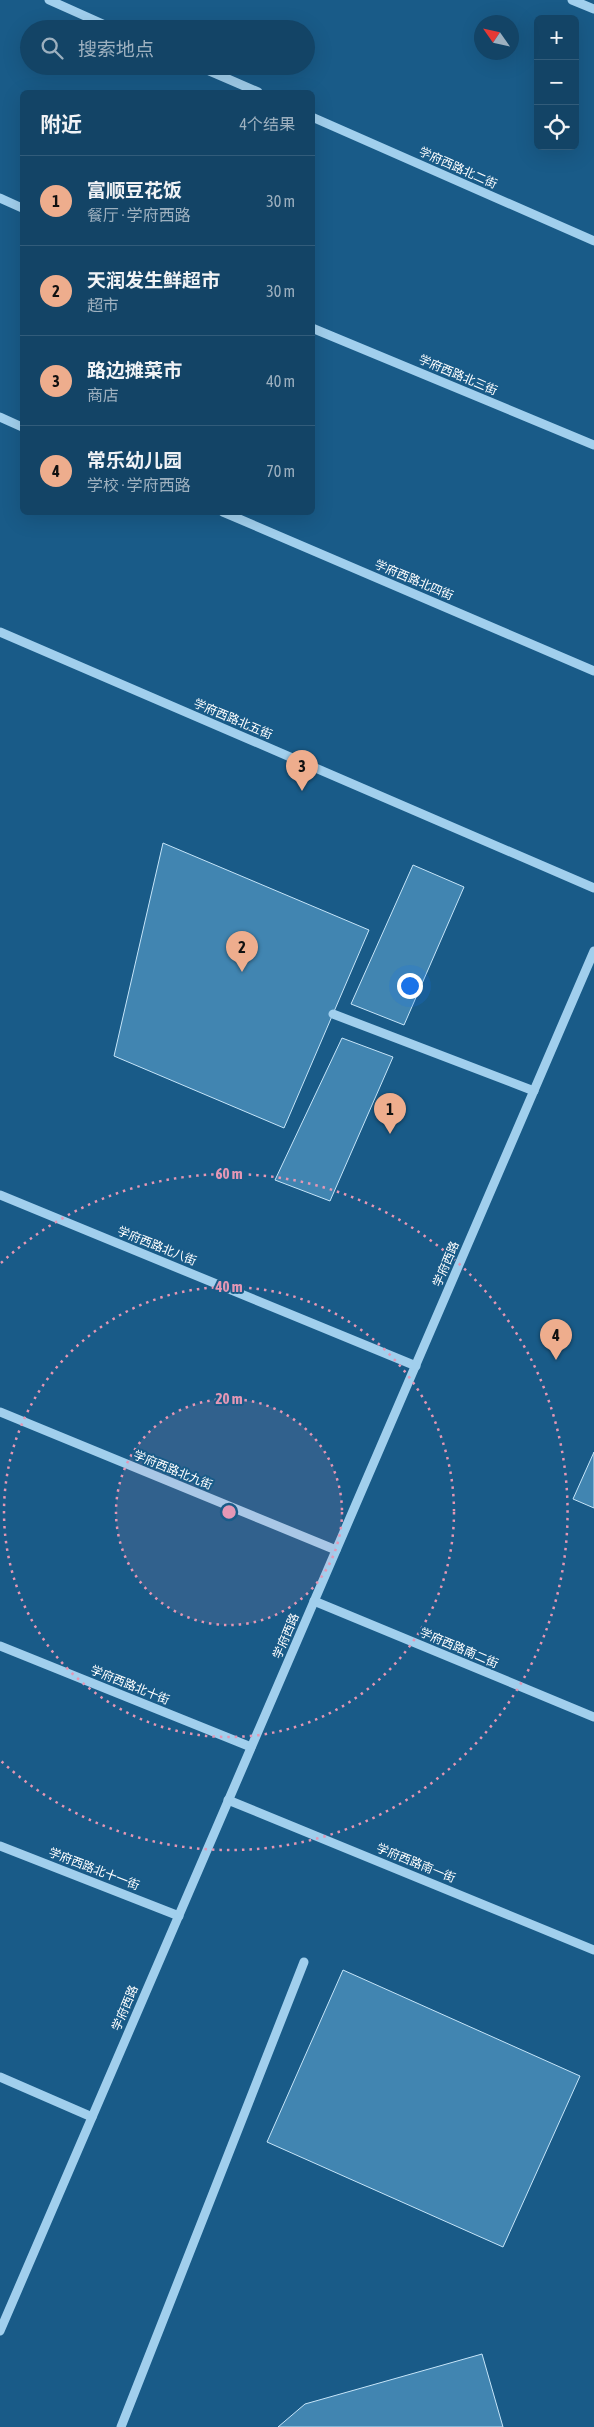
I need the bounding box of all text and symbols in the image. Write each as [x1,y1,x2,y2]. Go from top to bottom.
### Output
north arrow [474,15,519,60]
map controls [534,15,579,150]
button: + [534,15,579,60]
search box [20,20,315,75]
icon: search [38,34,66,62]
text: 搜索地点 [78,38,154,60]
button: − [534,60,579,105]
button: locate [534,105,579,150]
text: 附近 [40,112,82,136]
text: 4个结果 [239,115,295,133]
street label: 学府西路北二街 [417,145,499,191]
text: 富顺豆花饭 [87,179,182,201]
text: 1 [52,192,60,210]
text: 30 m [266,192,295,210]
text: 餐厅 · 学府西路 [87,206,191,224]
text: 天润发生鲜超市 [87,269,220,291]
text: 2 [52,282,60,300]
text: 30 m [266,282,295,300]
text: 超市 [87,296,119,314]
street label: 学府西路北三街 [417,352,499,398]
text: 路边摊菜市 [87,359,182,381]
text: 3 [52,372,60,390]
text: 40 m [266,372,295,390]
text: 商店 [87,386,119,404]
text: 常乐幼儿园 [87,449,182,471]
text: 4 [52,462,60,480]
text: 70 m [266,462,295,480]
text: 学校 · 学府西路 [87,476,191,494]
street label: 学府西路北四街 [373,557,455,603]
street label: 学府西路北五街 [192,696,274,742]
pin: 3 [286,750,318,791]
pin: 2 [226,931,258,972]
your location [397,973,423,999]
pin: 1 [374,1093,406,1134]
text: 60 m [216,1165,243,1182]
street label: 学府西路北八街 [115,1224,199,1268]
street label: 学府西路 [430,1239,462,1289]
text: 40 m [215,1278,243,1295]
pin: 4 [540,1319,572,1360]
text: 20 m [216,1390,243,1407]
street label: 学府西路北九街 [131,1448,215,1492]
centre of rings [220,1503,238,1521]
street label: 学府西路 [270,1611,302,1661]
street label: 学府西路南二街 [418,1625,500,1671]
street label: 学府西路北十街 [88,1663,172,1707]
street label: 学府西路南一街 [374,1841,458,1885]
street label: 学府西路北十一街 [47,1845,141,1893]
street label: 学府西路 [109,1983,141,2033]

